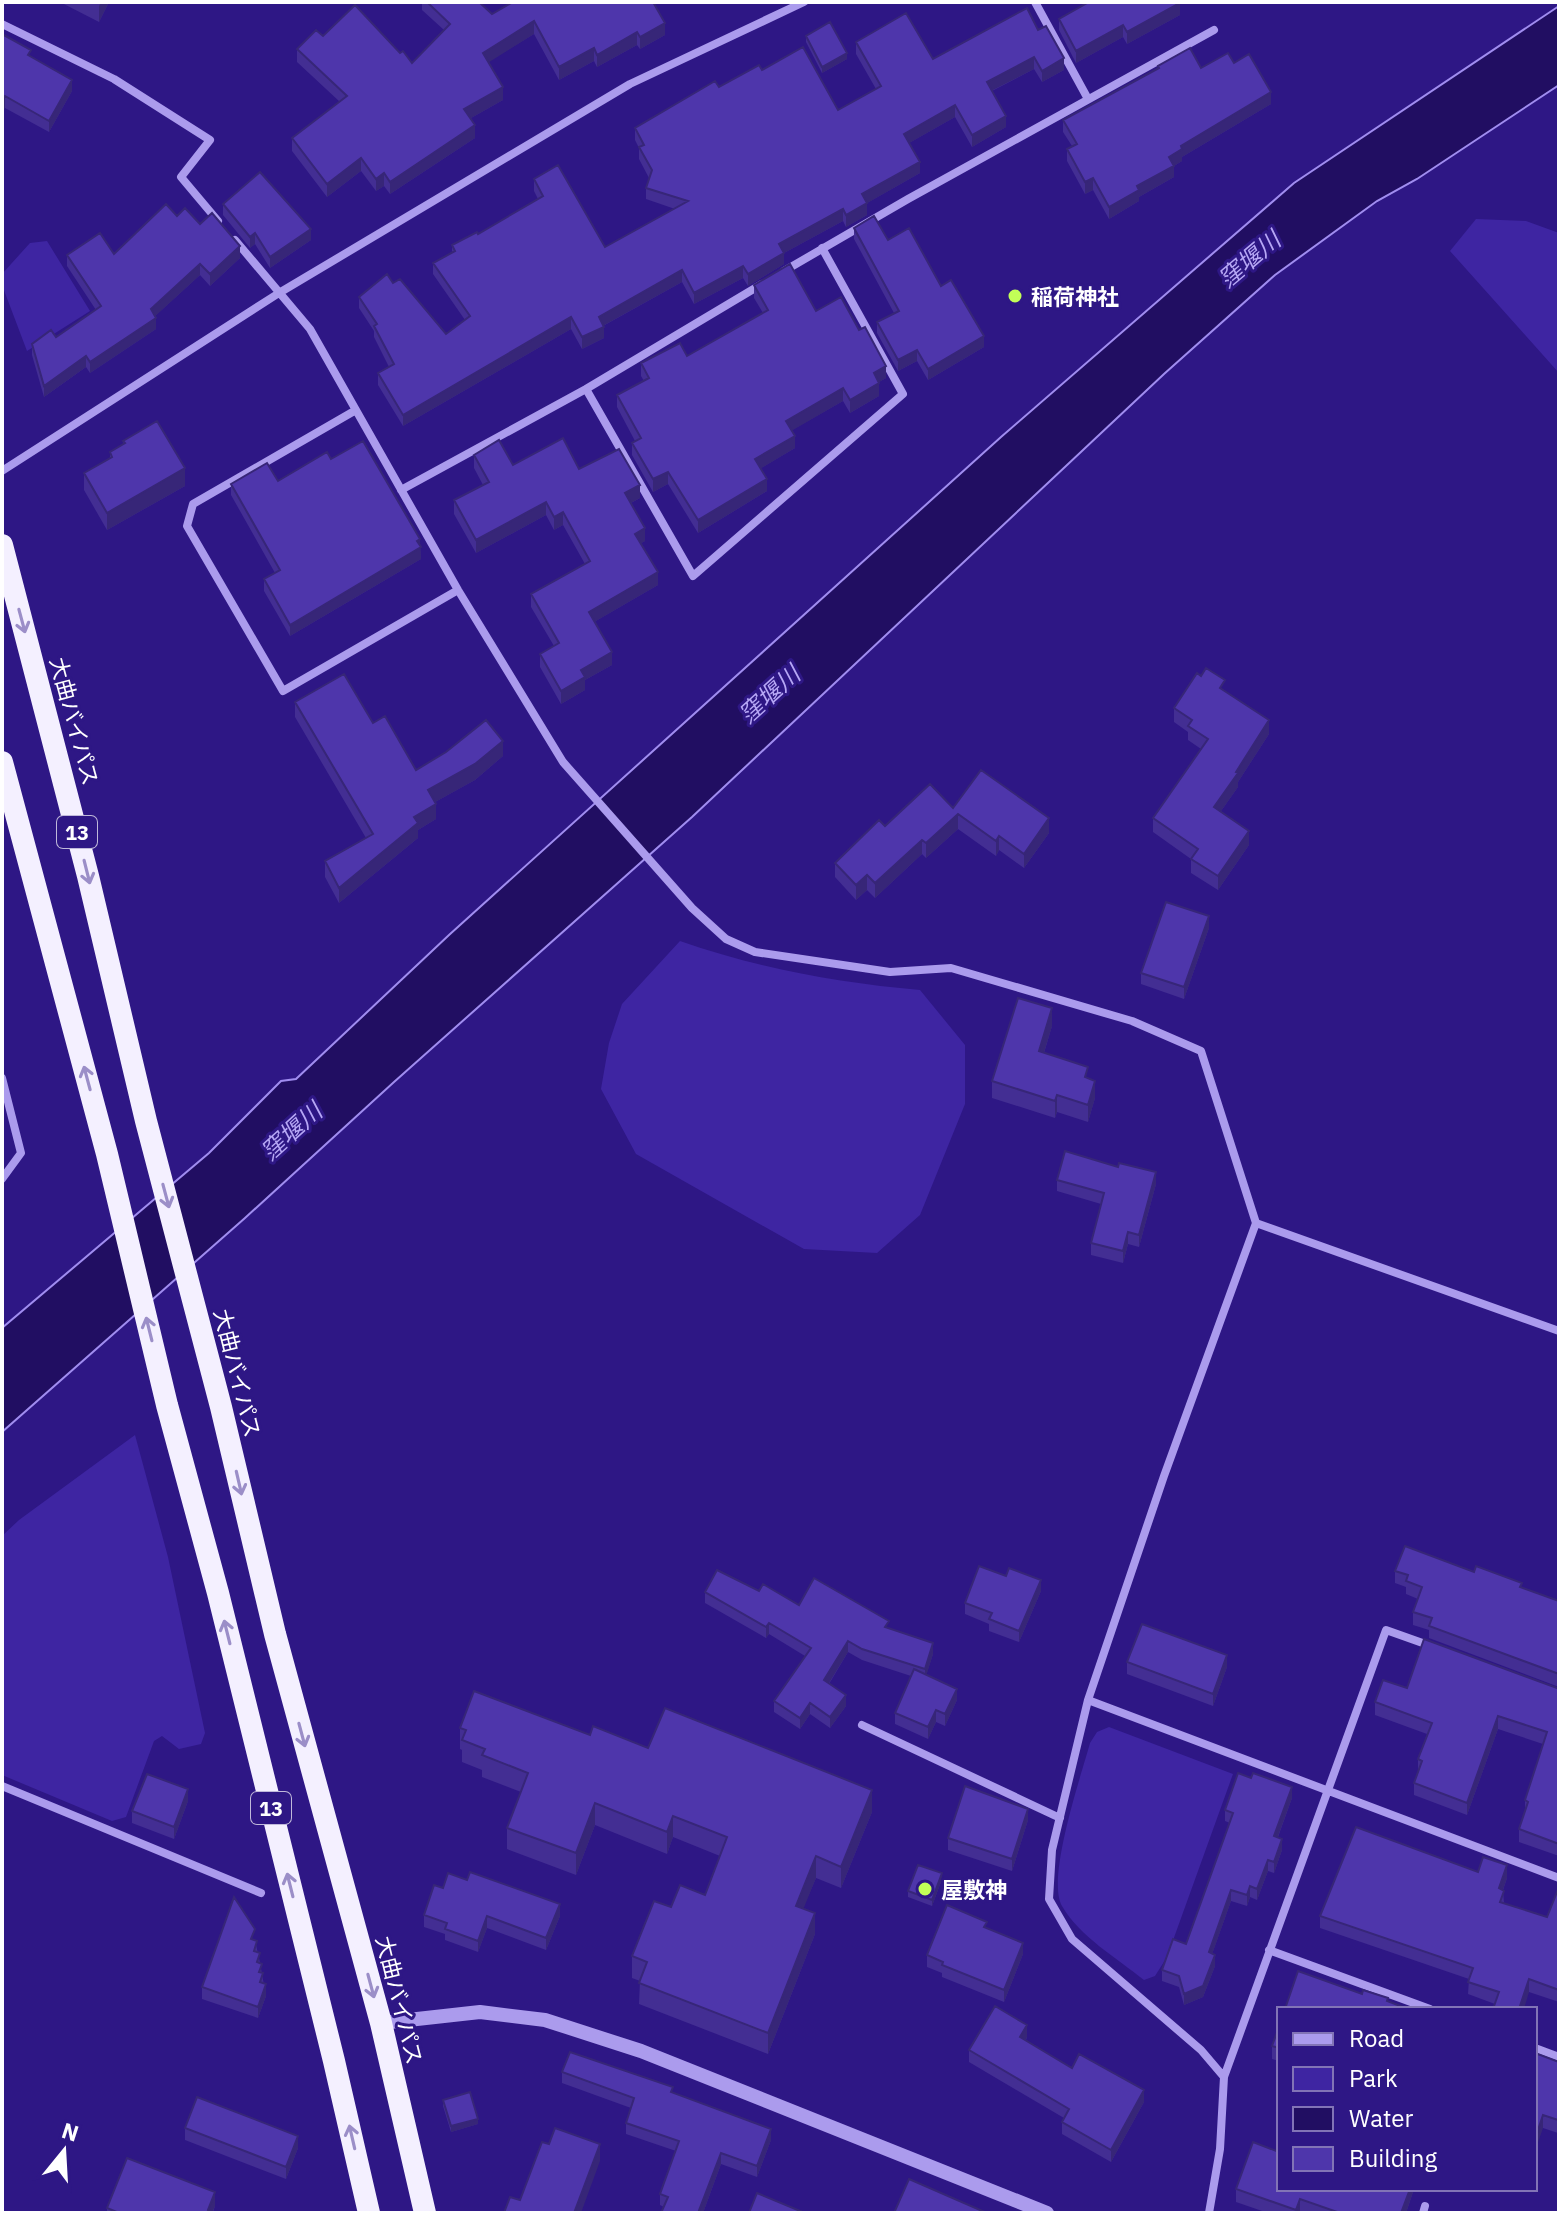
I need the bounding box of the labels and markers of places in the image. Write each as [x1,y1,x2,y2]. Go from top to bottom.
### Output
place label: 稲荷神社 [1031,282,1119,311]
marker: 稲荷神社 [1006,287,1024,305]
place label: 屋敷神 [941,1875,1007,1904]
marker: 屋敷神 [916,1880,934,1898]

